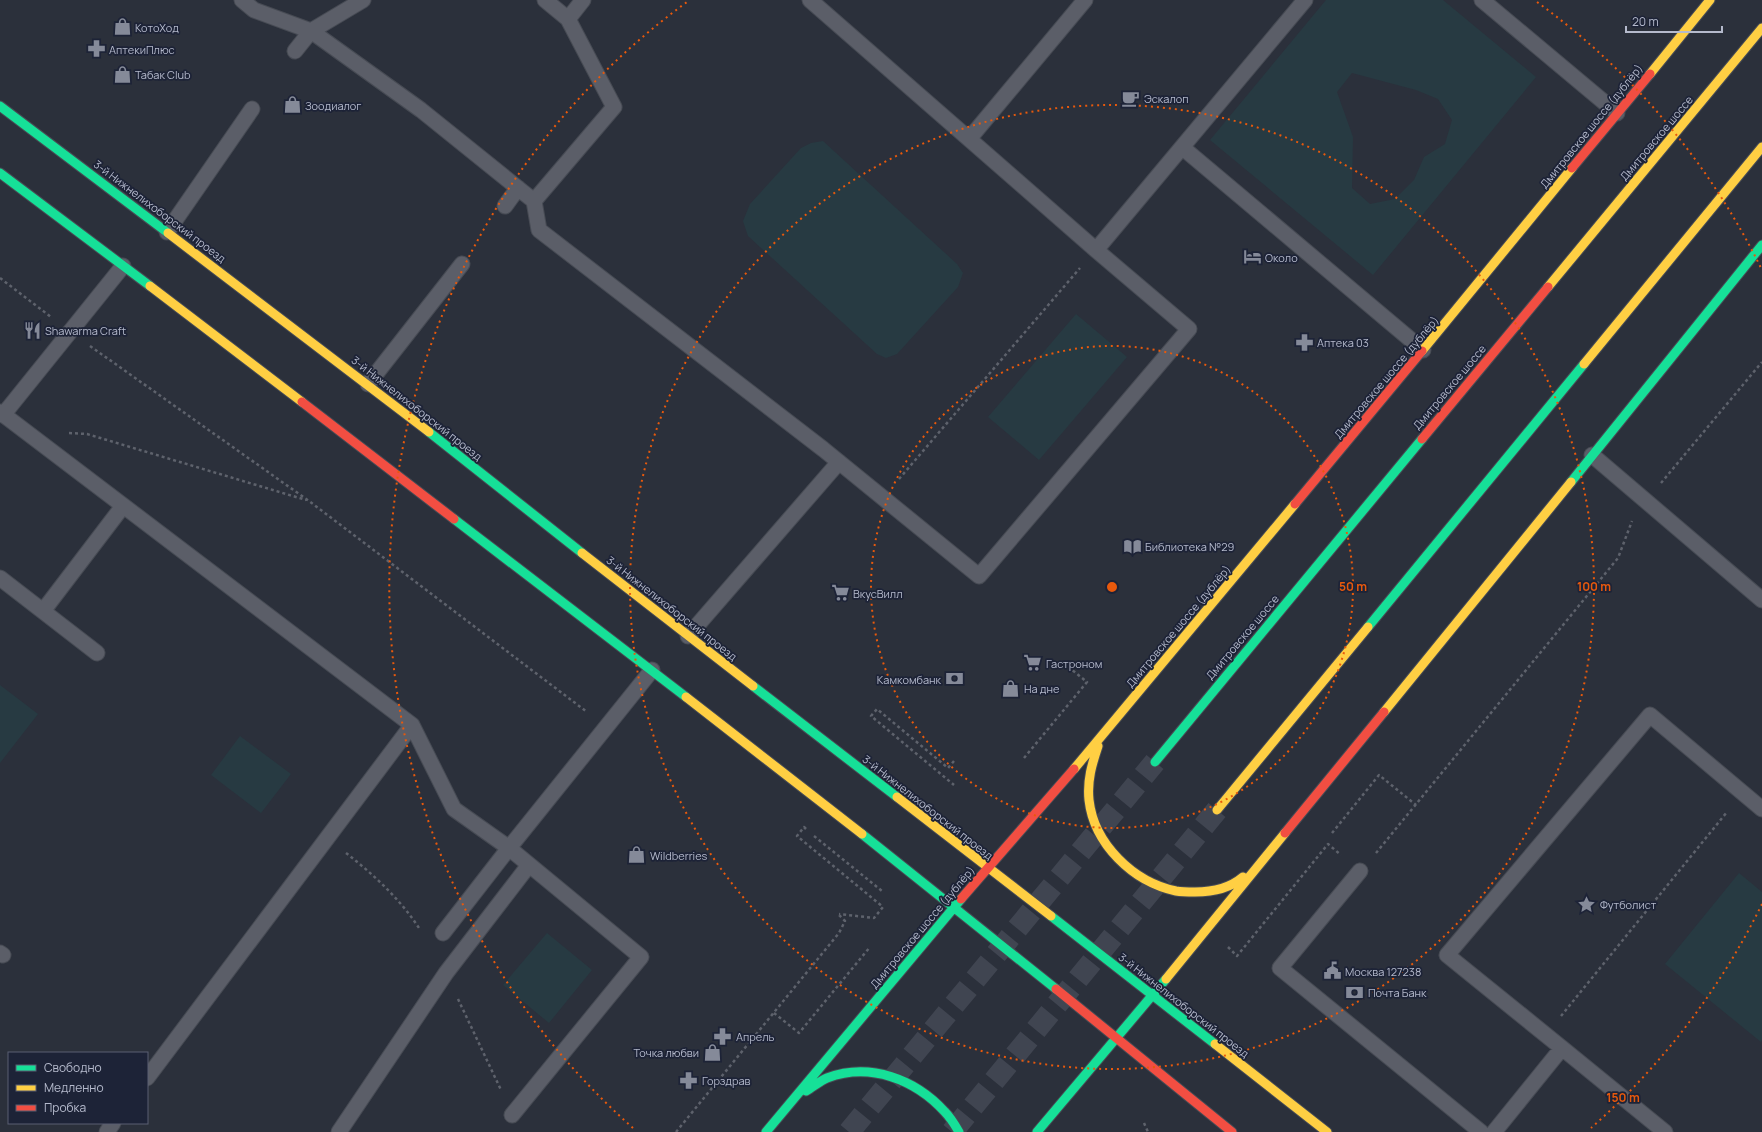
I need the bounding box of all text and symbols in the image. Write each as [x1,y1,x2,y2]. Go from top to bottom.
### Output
scale bar [1626,8,1722,34]
text: 20 m [1632,13,1659,30]
shop icon: КотоХод [112,17,132,37]
place label: КотоХод [135,20,179,35]
pharmacy icon: АптекиПлюс [86,39,106,59]
place label: АптекиПлюс [109,42,175,57]
street label: Дмитровское шоссе (дублёр) [1536,61,1646,191]
shop icon: Табак Club [112,64,132,84]
place label: Табак Club [135,67,191,82]
cafe icon: Эскалоп [1121,88,1141,108]
place label: Эскалоп [1144,91,1189,106]
street label: Дмитровское шоссе [1616,92,1696,184]
shop icon: Зоодиалог [282,95,302,115]
place label: Зоодиалог [305,98,361,113]
street label: 3-й Нижнелихоборский проезд [91,156,229,266]
hotel icon: Около [1242,247,1262,267]
place label: Около [1265,250,1298,265]
street label: Дмитровское шоссе (дублёр) [1330,313,1442,441]
restaurant icon: Shawarma Craft [22,320,42,340]
place label: Shawarma Craft [45,323,126,338]
pharmacy icon: Аптека 03 [1294,332,1314,352]
place label: Аптека 03 [1317,335,1369,350]
street label: Дмитровское шоссе [1409,341,1489,433]
street label: 3-й Нижнелихоборский проезд [349,352,486,464]
library icon: Библиотека №29 [1122,536,1142,556]
place label: Библиотека №29 [1145,539,1234,554]
street label: 3-й Нижнелихоборский проезд [604,552,741,664]
street label: Дмитровское шоссе (дублёр) [1122,562,1234,690]
text: 50 m [1339,578,1367,595]
text: 100 m [1577,578,1611,595]
centre of rings [1105,580,1119,594]
supermarket icon: ВкусВилл [830,583,850,603]
place label: ВкусВилл [853,586,903,601]
street label: Дмитровское шоссе [1202,591,1282,683]
supermarket icon: Гастроном [1023,653,1043,673]
place label: Гастроном [1046,656,1102,671]
bank icon: Камкомбанк [944,669,964,689]
place label: Камкомбанк [877,672,942,687]
shop icon: На дне [1001,678,1021,698]
place label: На дне [1024,681,1060,696]
street label: 3-й Нижнелихоборский проезд [860,751,997,863]
shop icon: Wildberries [627,845,647,865]
place label: Wildberries [650,848,708,863]
street label: Дмитровское шоссе (дублёр) [866,863,978,991]
place icon: Футболист [1577,894,1597,914]
place label: Футболист [1600,897,1657,912]
street label: 3-й Нижнелихоборский проезд [1116,949,1253,1061]
public building icon: Москва 127238 [1322,961,1342,981]
place label: Москва 127238 [1345,964,1421,979]
bank icon: Почта Банк [1345,982,1365,1002]
place label: Почта Банк [1368,985,1427,1000]
pharmacy icon: Апрель [713,1026,733,1046]
place label: Апрель [736,1029,775,1044]
shop icon: Точка любви [702,1042,722,1062]
place label: Точка любви [633,1045,699,1060]
legend [8,1052,148,1124]
text: Свободно [44,1059,102,1076]
pharmacy icon: Горздрав [679,1070,699,1090]
place label: Горздрав [702,1073,751,1088]
text: Медленно [44,1079,104,1096]
text: 150 m [1606,1089,1640,1106]
text: Пробка [44,1099,86,1116]

